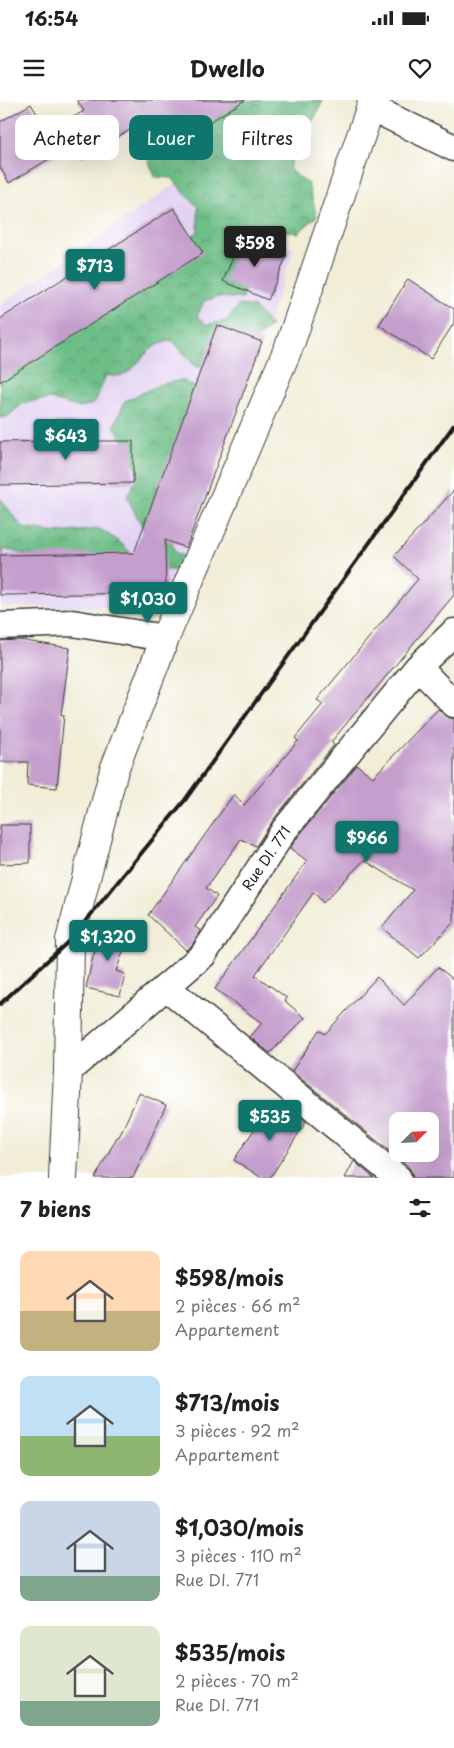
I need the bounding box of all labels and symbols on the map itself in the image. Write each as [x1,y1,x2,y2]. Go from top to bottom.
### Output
pin: $598 [225,226,285,268]
pin: $713 [65,248,125,291]
pin: $643 [36,418,96,461]
pin: $1,030 [107,582,189,624]
pin: $966 [337,820,397,863]
street label: Rue DI. 771 [237,822,295,894]
pin: $1,320 [67,920,149,962]
pin: $535 [240,1100,300,1142]
north arrow [389,1112,439,1162]

